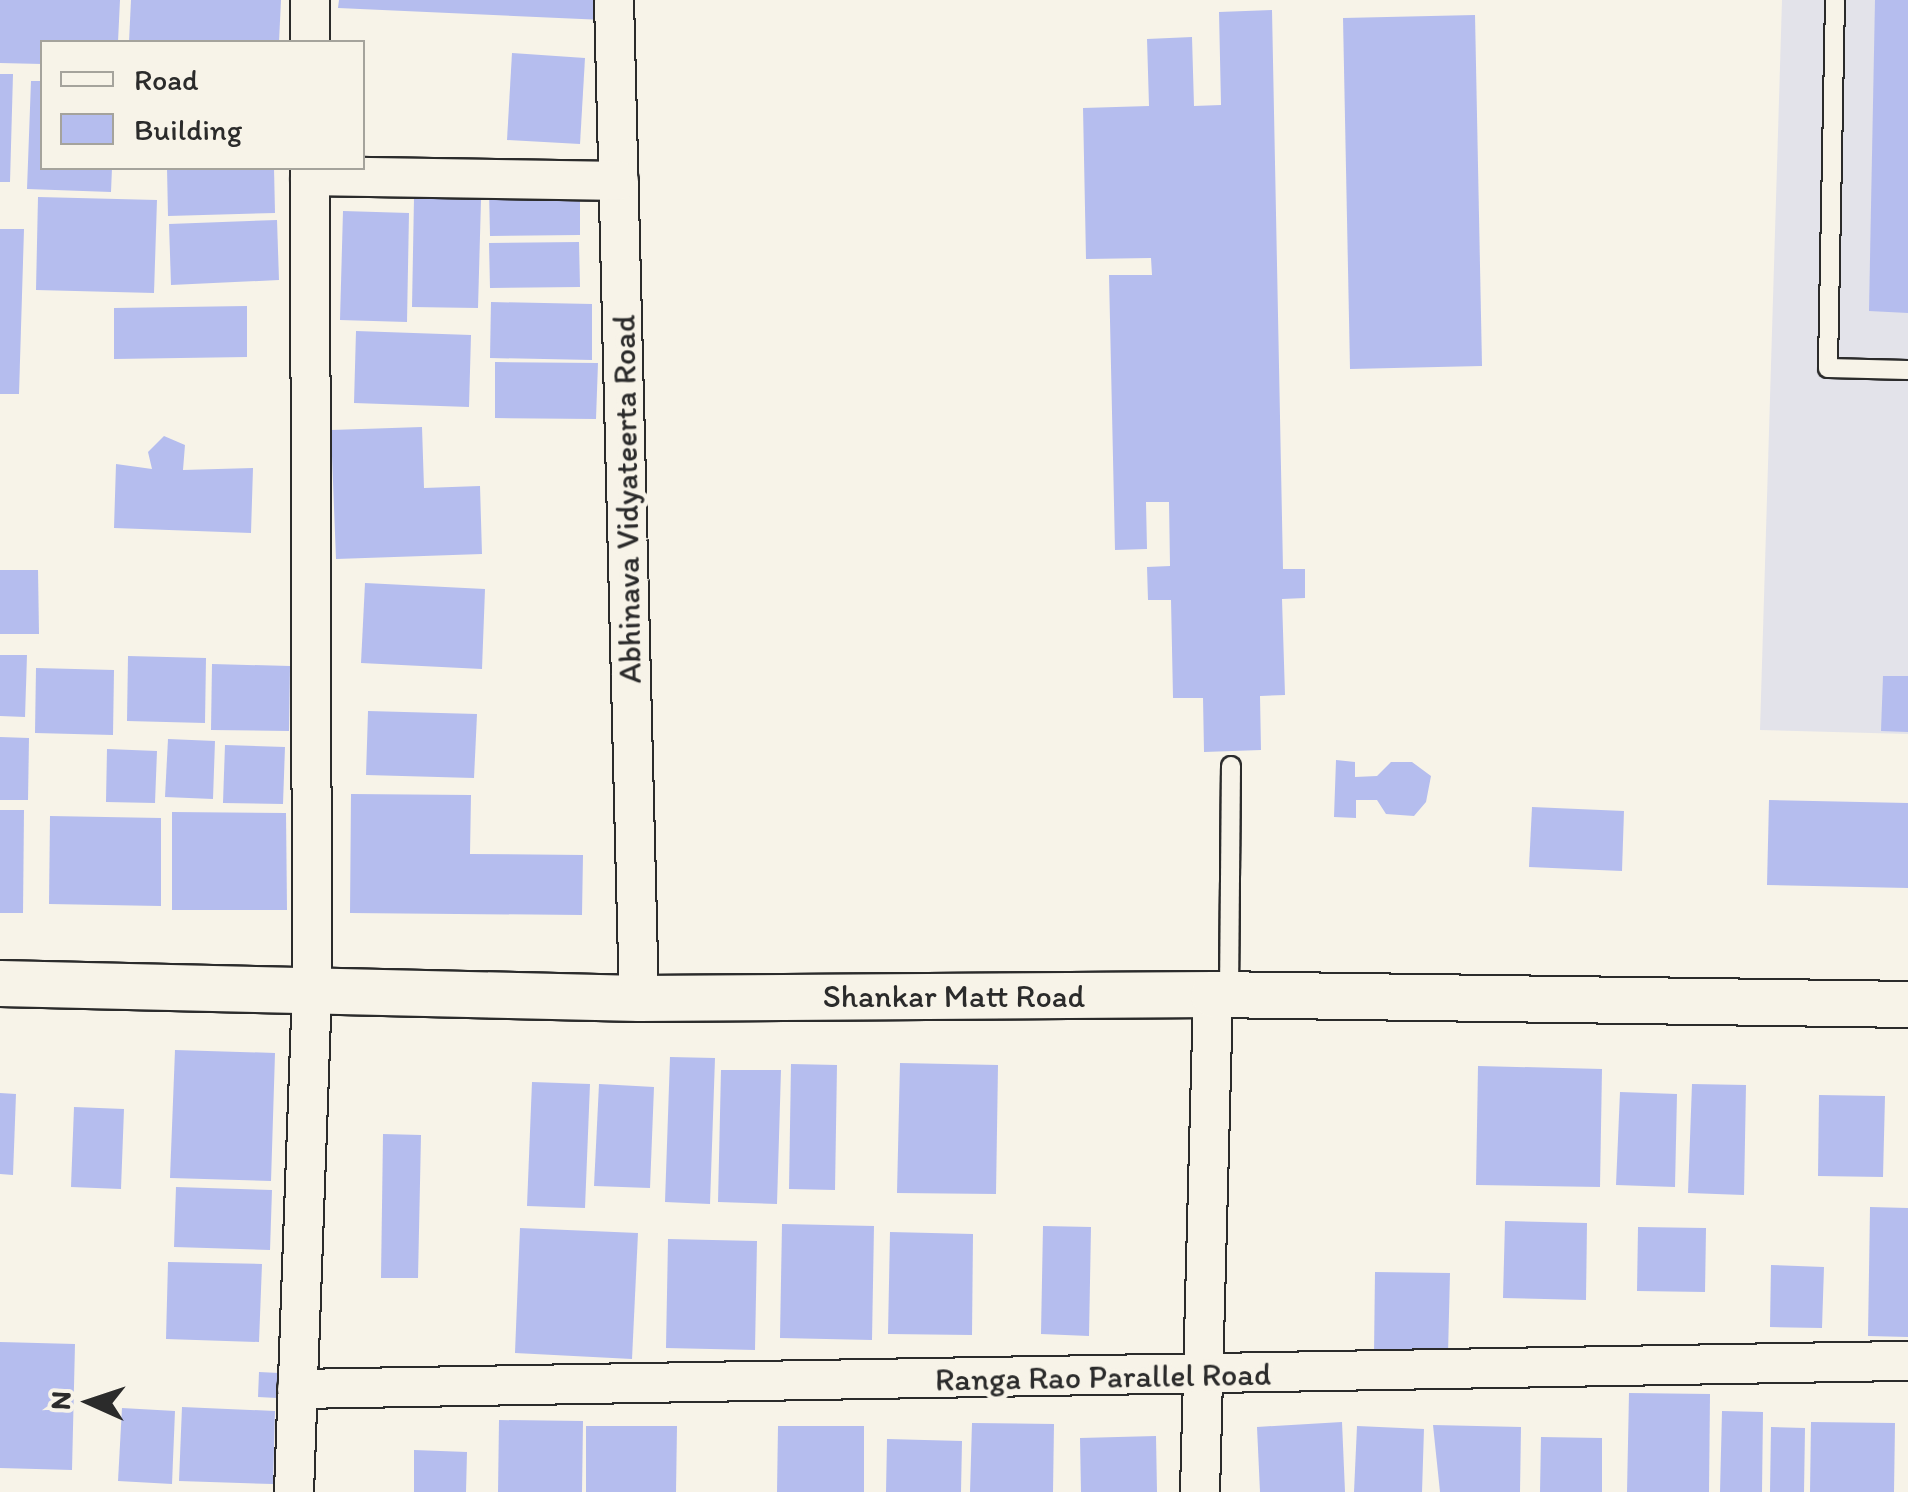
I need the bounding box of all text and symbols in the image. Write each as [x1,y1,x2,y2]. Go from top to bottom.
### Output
legend [40,40,365,170]
text: Road [134,61,199,98]
text: Building [134,111,242,148]
street label: Abhinava Vidyateerta Road [605,314,649,684]
street label: Shankar Matt Road [823,977,1085,1015]
north arrow [40,1352,140,1452]
street label: Ranga Rao Parallel Road [936,1355,1270,1399]
text: N [43,1390,78,1411]

